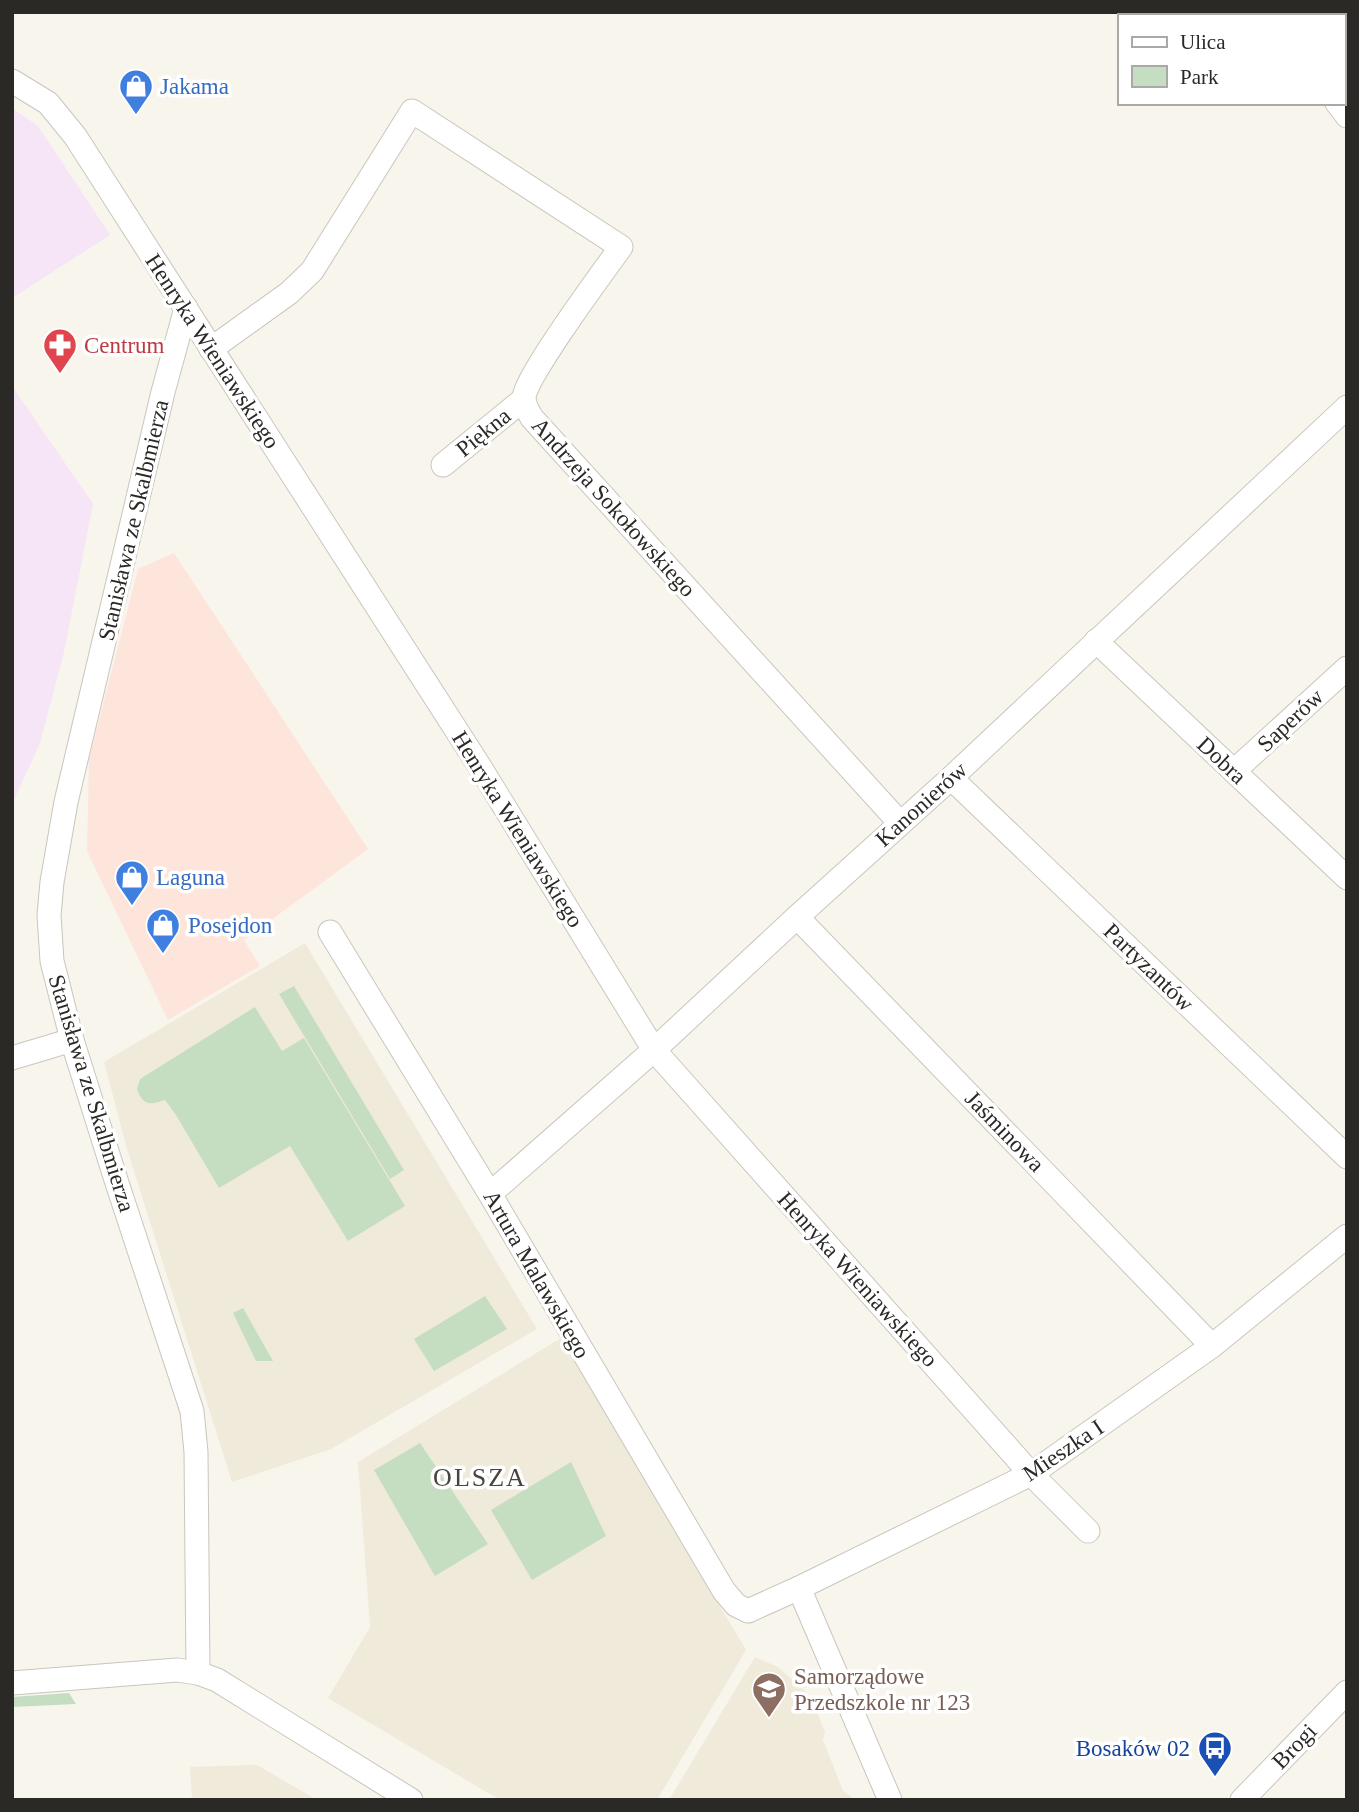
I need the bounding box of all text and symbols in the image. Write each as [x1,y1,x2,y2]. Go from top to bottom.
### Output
legend [1118,14,1345,105]
text: Ulica [1180,30,1226,54]
text: Park [1180,65,1219,89]
shop icon: Jakama [117,67,155,116]
place label: Jakama [160,74,229,99]
street label: Henryka Wieniawskiego [140,249,285,453]
pharmacy icon: Centrum [41,326,79,375]
place label: Centrum [84,333,165,358]
street label: Stanisława ze Skalbmierza [94,397,173,643]
street label: Piękna [451,403,516,462]
street label: Andrzeja Sokołowskiego [527,413,701,602]
street label: Saperów [1252,684,1329,757]
street label: Henryka Wieniawskiego [447,727,588,932]
street label: Dobra [1192,732,1251,789]
street label: Kanonierów [871,757,972,852]
shop icon: Laguna [113,858,151,907]
place label: Laguna [156,865,225,890]
shop icon: Posejdon [144,906,182,955]
place label: Posejdon [188,913,273,938]
street label: Partyzantów [1099,918,1199,1017]
street label: Stanisława ze Skalbmierza [44,972,140,1215]
street label: Jaśminowa [960,1086,1049,1177]
street label: Artura Malawskiego [478,1186,595,1363]
street label: Henryka Wieniawskiego [773,1187,943,1372]
street label: Mieszka I [1018,1415,1108,1486]
district label: OLSZA [433,1463,527,1492]
place label: Samorządowe Przedszkole nr 123 [794,1664,970,1715]
school or university icon: Samorządowe Przedszkole nr 123 [750,1670,788,1719]
street label: Brogi [1267,1719,1322,1774]
bus stop icon: Bosaków 02 [1196,1729,1234,1778]
place label: Bosaków 02 [1076,1736,1190,1761]

